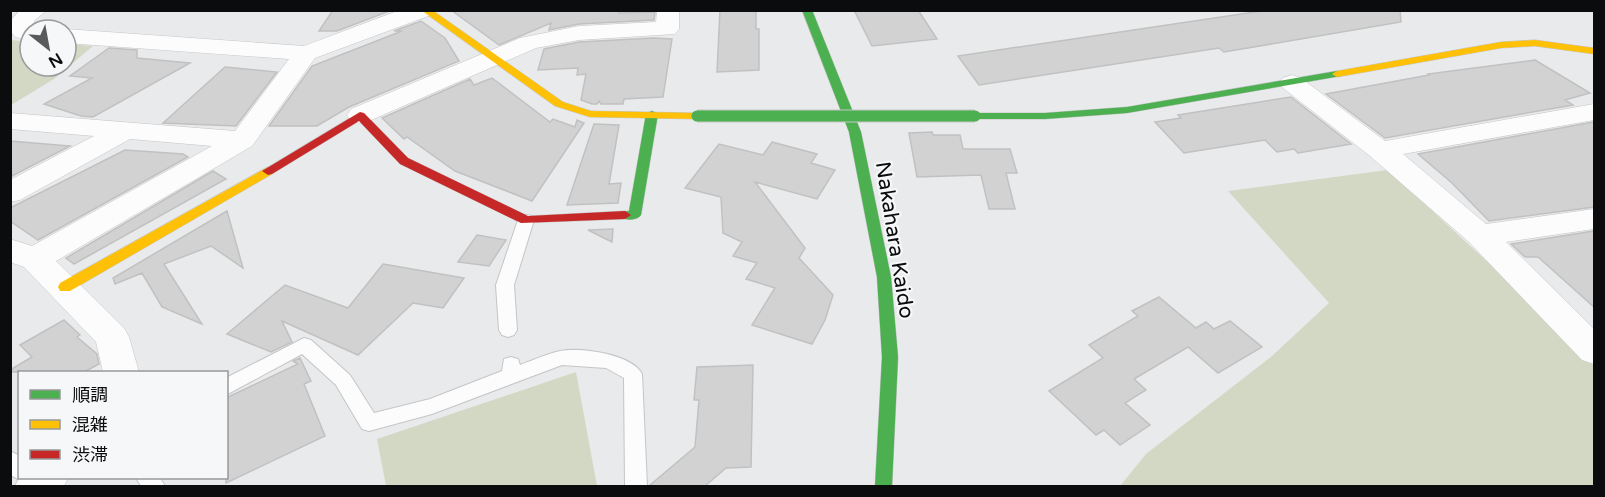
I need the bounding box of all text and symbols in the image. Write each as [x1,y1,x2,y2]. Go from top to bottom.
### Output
north arrow [18,18,78,78]
text: N [45,48,66,72]
street label: Nakahara Kaido [870,160,919,320]
legend [18,371,228,479]
text: 順調 [72,384,108,406]
text: 混雑 [72,414,108,436]
text: 渋滞 [72,444,108,466]

